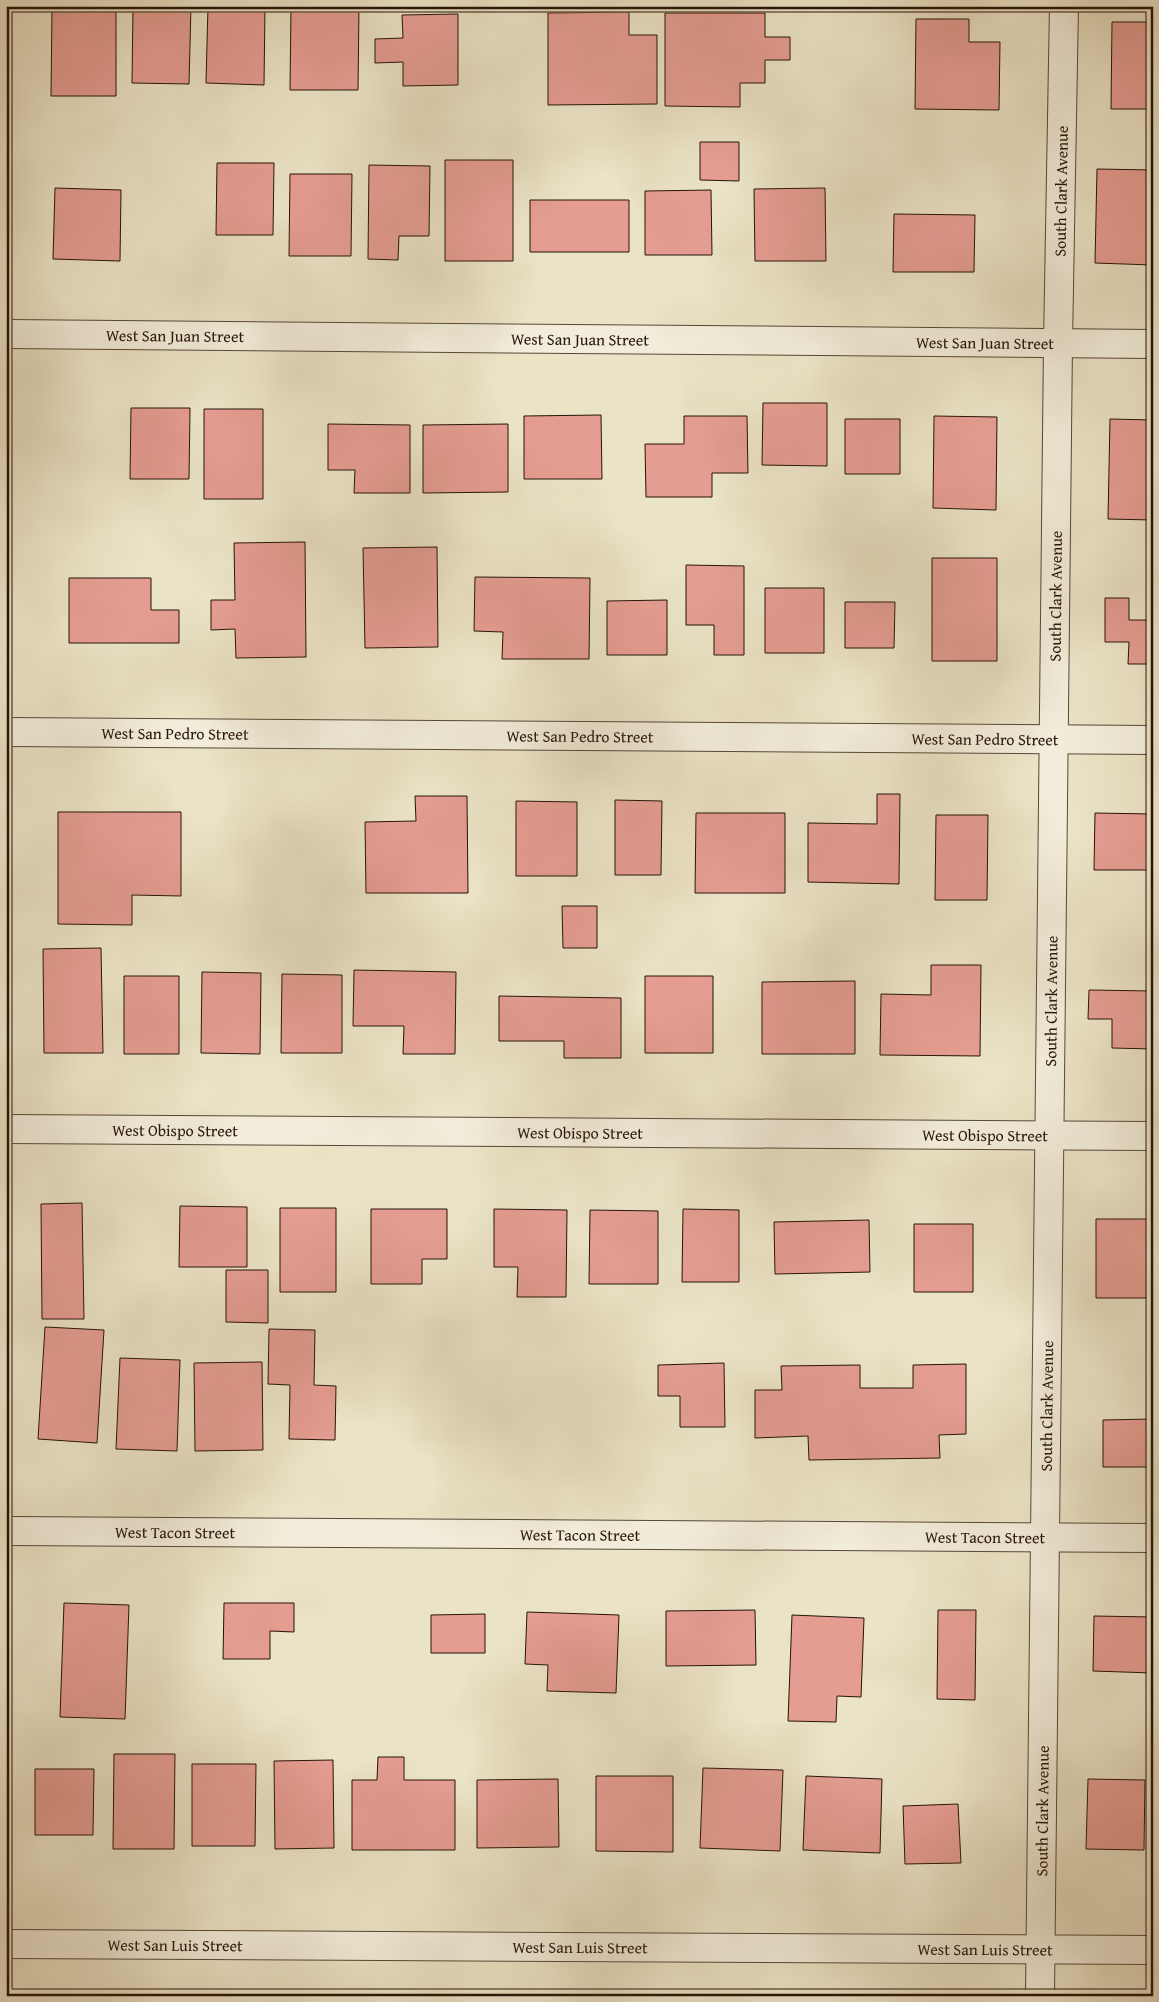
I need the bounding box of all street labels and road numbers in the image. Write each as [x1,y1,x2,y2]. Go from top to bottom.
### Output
street label: South Clark Avenue [1048,125,1074,257]
street label: West San Juan Street [106,323,245,348]
street label: West San Juan Street [511,326,650,352]
street label: West San Juan Street [916,330,1055,355]
street label: South Clark Avenue [1043,530,1068,662]
street label: West San Pedro Street [101,721,249,746]
street label: West San Pedro Street [506,723,654,749]
street label: West San Pedro Street [911,726,1059,751]
street label: South Clark Avenue [1038,935,1064,1067]
street label: West Obispo Street [112,1118,238,1142]
street label: West Obispo Street [517,1120,643,1145]
street label: West Obispo Street [922,1123,1048,1147]
street label: South Clark Avenue [1034,1340,1059,1472]
street label: West Tacon Street [115,1520,236,1544]
street label: West Tacon Street [520,1522,641,1547]
street label: West Tacon Street [925,1525,1046,1549]
street label: South Clark Avenue [1029,1745,1055,1877]
street label: West San Luis Street [107,1933,243,1957]
street label: West San Luis Street [512,1935,648,1959]
street label: West San Luis Street [917,1937,1053,1961]

